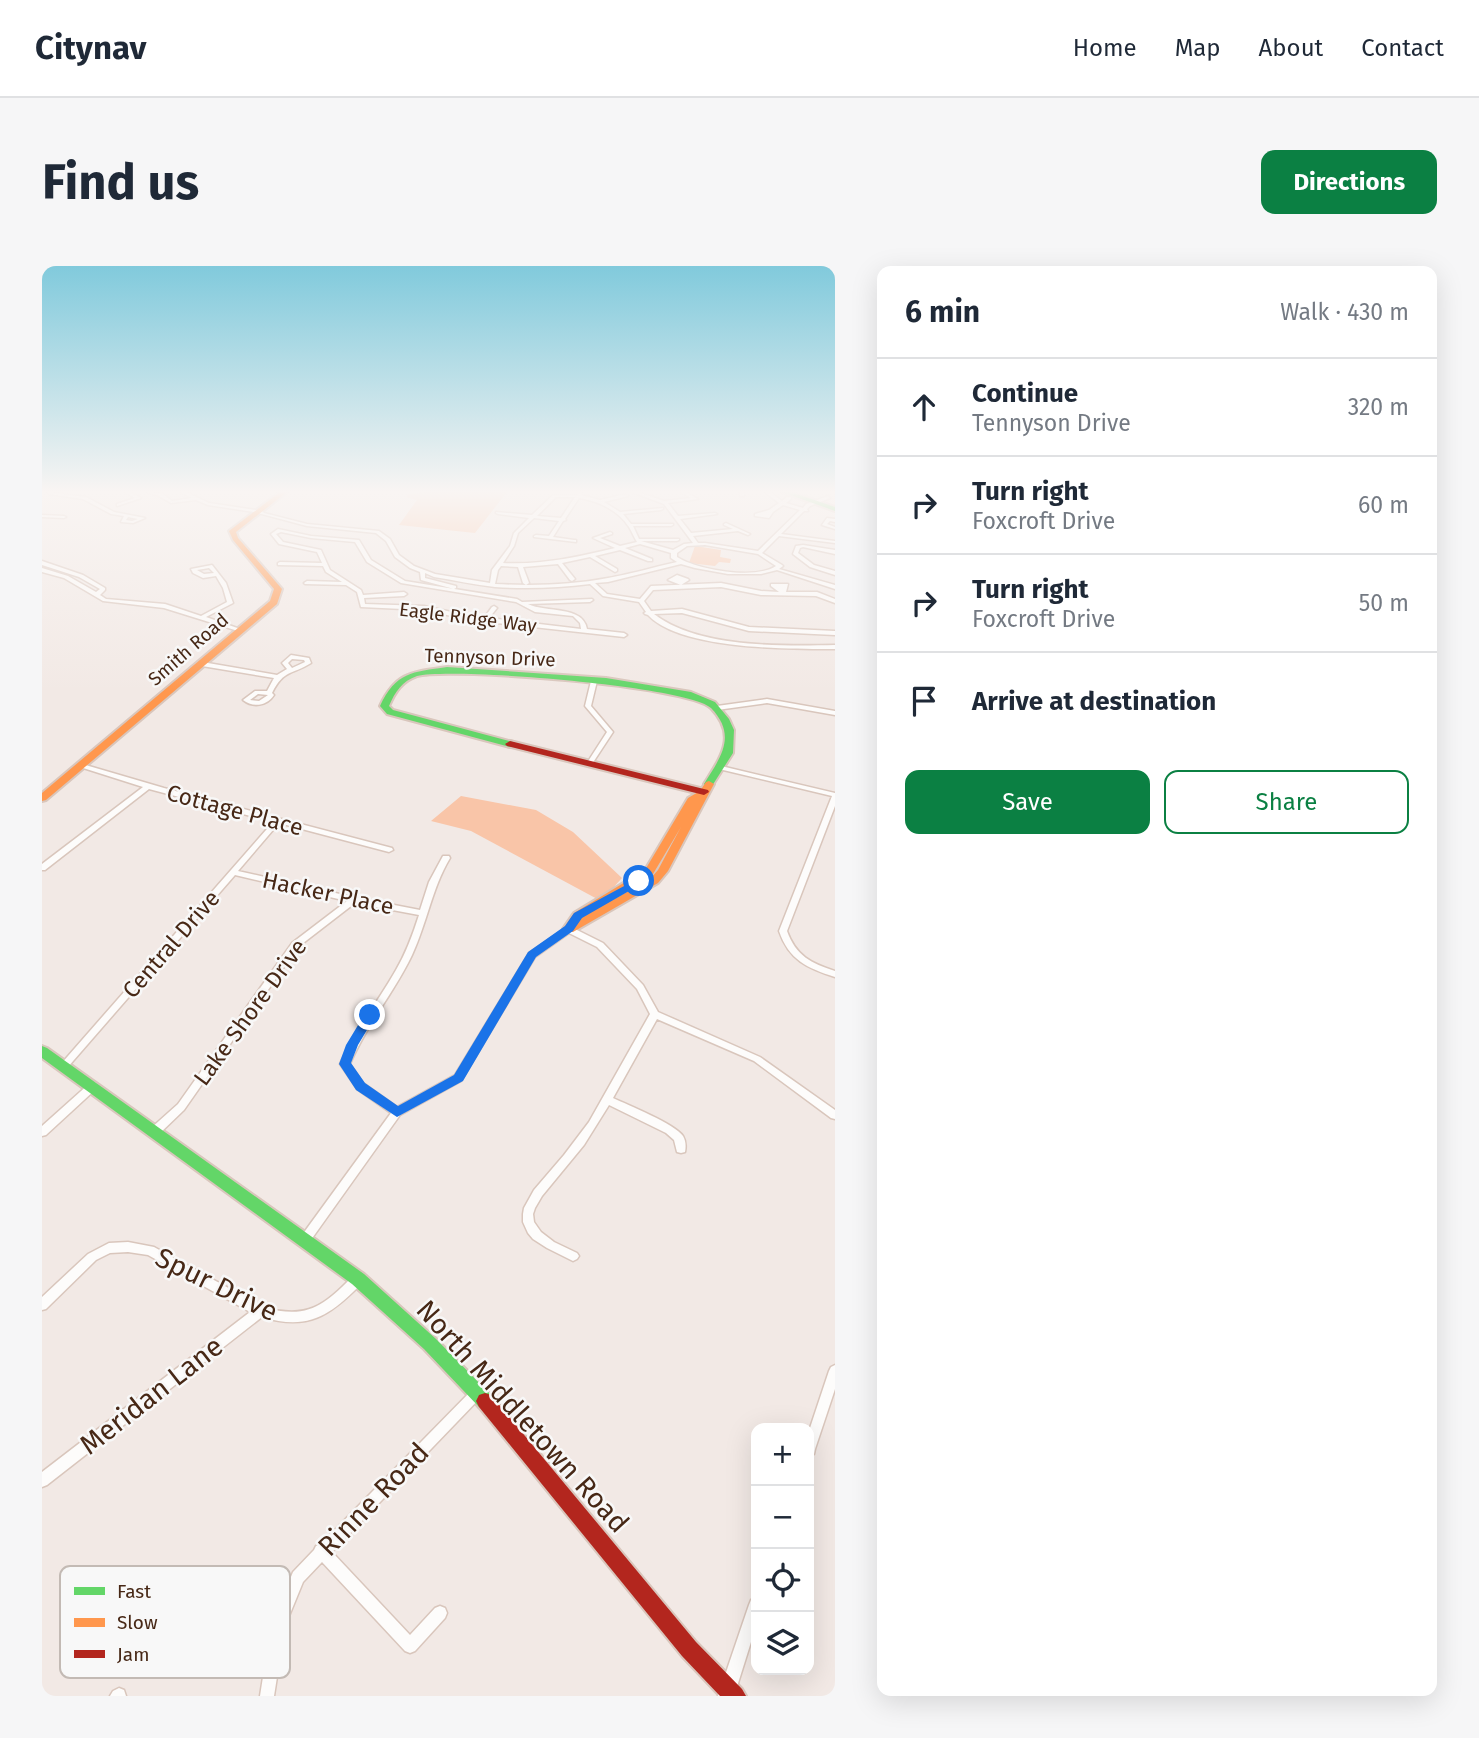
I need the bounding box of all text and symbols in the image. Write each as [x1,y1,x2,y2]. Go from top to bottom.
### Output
text: Citynav [35,28,147,68]
text: Home [1073,34,1137,62]
text: Map [1175,34,1221,62]
text: About [1259,34,1323,62]
text: Contact [1361,34,1444,62]
button: Directions [1261,150,1437,214]
text: Find us [42,153,199,212]
text: 6 min [905,294,980,330]
text: Walk · 430 m [1280,298,1409,326]
text: Continue [972,378,1078,409]
icon: ahead [905,388,943,426]
text: 320 m [1348,393,1409,421]
text: Tennyson Drive [972,409,1131,437]
text: Turn right [972,476,1089,507]
icon: right [905,486,943,524]
text: 60 m [1358,491,1409,519]
text: Foxcroft Drive [972,507,1115,535]
text: Turn right [972,574,1089,605]
icon: right [905,584,943,622]
text: 50 m [1359,589,1409,617]
street label: Eagle Ridge Way [398,598,539,637]
text: Foxcroft Drive [972,605,1115,633]
street label: Smith Road [143,608,233,690]
street label: Tennyson Drive [424,644,556,671]
icon: arrive [905,682,943,720]
text: Arrive at destination [972,686,1216,717]
button: Save [905,770,1150,834]
button: Share [1164,770,1409,834]
street label: Cottage Place [164,778,306,842]
street label: Hacker Place [260,865,396,921]
route start [623,865,654,896]
street label: Central Drive [117,884,225,1004]
street label: Lake Shore Drive [187,933,313,1091]
route end [354,999,385,1030]
street label: Spur Drive [150,1241,283,1328]
street label: North Middletown Road [410,1293,636,1539]
street label: Meridan Lane [73,1329,229,1461]
map controls [751,1423,814,1675]
button: + [751,1423,814,1486]
street label: Rinne Road [311,1436,436,1563]
button: − [751,1486,814,1549]
button: locate [751,1549,814,1612]
legend [60,1566,290,1678]
text: Fast [117,1580,151,1603]
text: Slow [117,1611,158,1634]
button: layers [751,1612,814,1675]
text: Jam [117,1643,149,1666]

